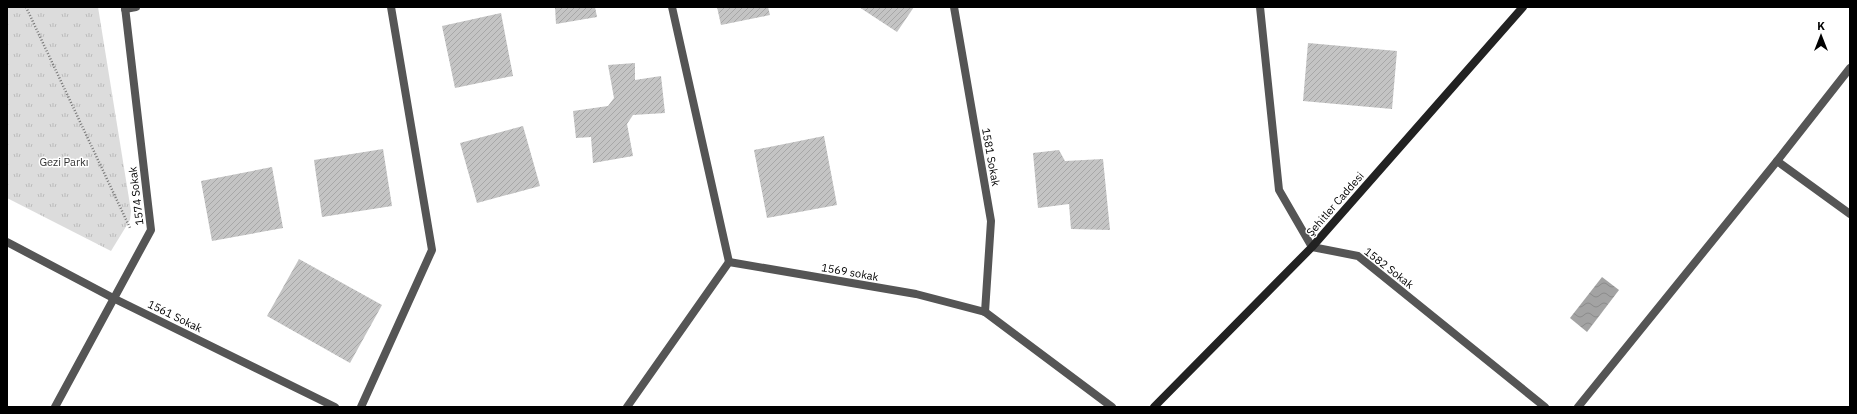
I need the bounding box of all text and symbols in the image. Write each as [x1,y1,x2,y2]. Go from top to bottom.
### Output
north arrow [1801,16,1841,56]
text: K [1817,19,1825,33]
street label: 1581 Sokak [979,127,1003,187]
park label: Gezi Parkı [39,155,89,169]
street label: 1574 Sokak [125,166,147,226]
street label: Şehitler Caddesi [1303,169,1367,239]
street label: 1582 Sokak [1361,244,1417,292]
street label: 1569 sokak [820,260,880,284]
street label: 1561 Sokak [145,297,205,335]

